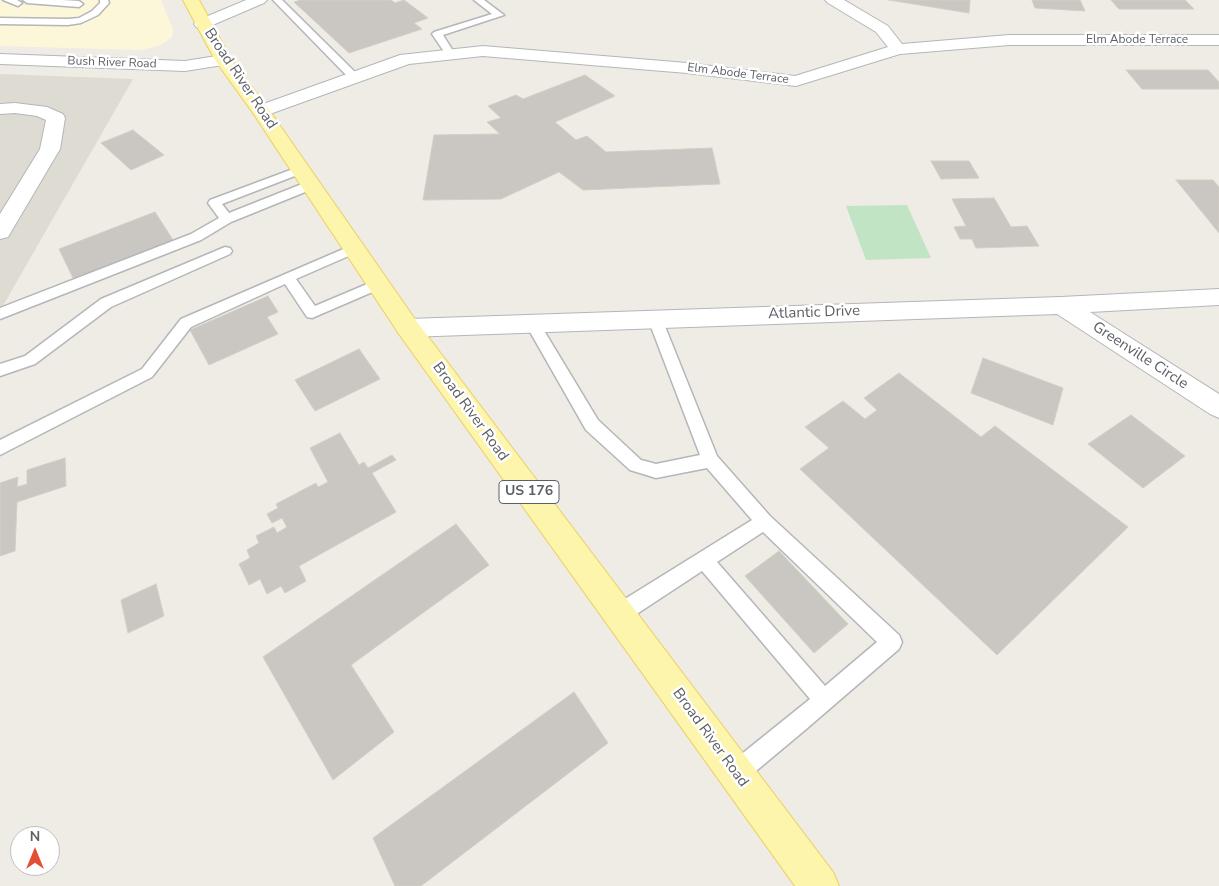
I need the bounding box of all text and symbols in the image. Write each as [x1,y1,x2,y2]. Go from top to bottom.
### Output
street label: Broad River Road [200,25,280,133]
street label: Elm Abode Terrace [1086,33,1188,47]
street label: Bush River Road [67,54,157,72]
street label: Elm Abode Terrace [686,61,790,87]
street label: Atlantic Drive [768,302,860,324]
street label: Greenville Circle [1089,318,1191,394]
street label: Broad River Road [428,359,512,465]
road number: US 176 [499,481,559,504]
street label: Broad River Road [668,685,752,791]
north arrow [10,826,60,876]
text: N [30,827,40,846]

